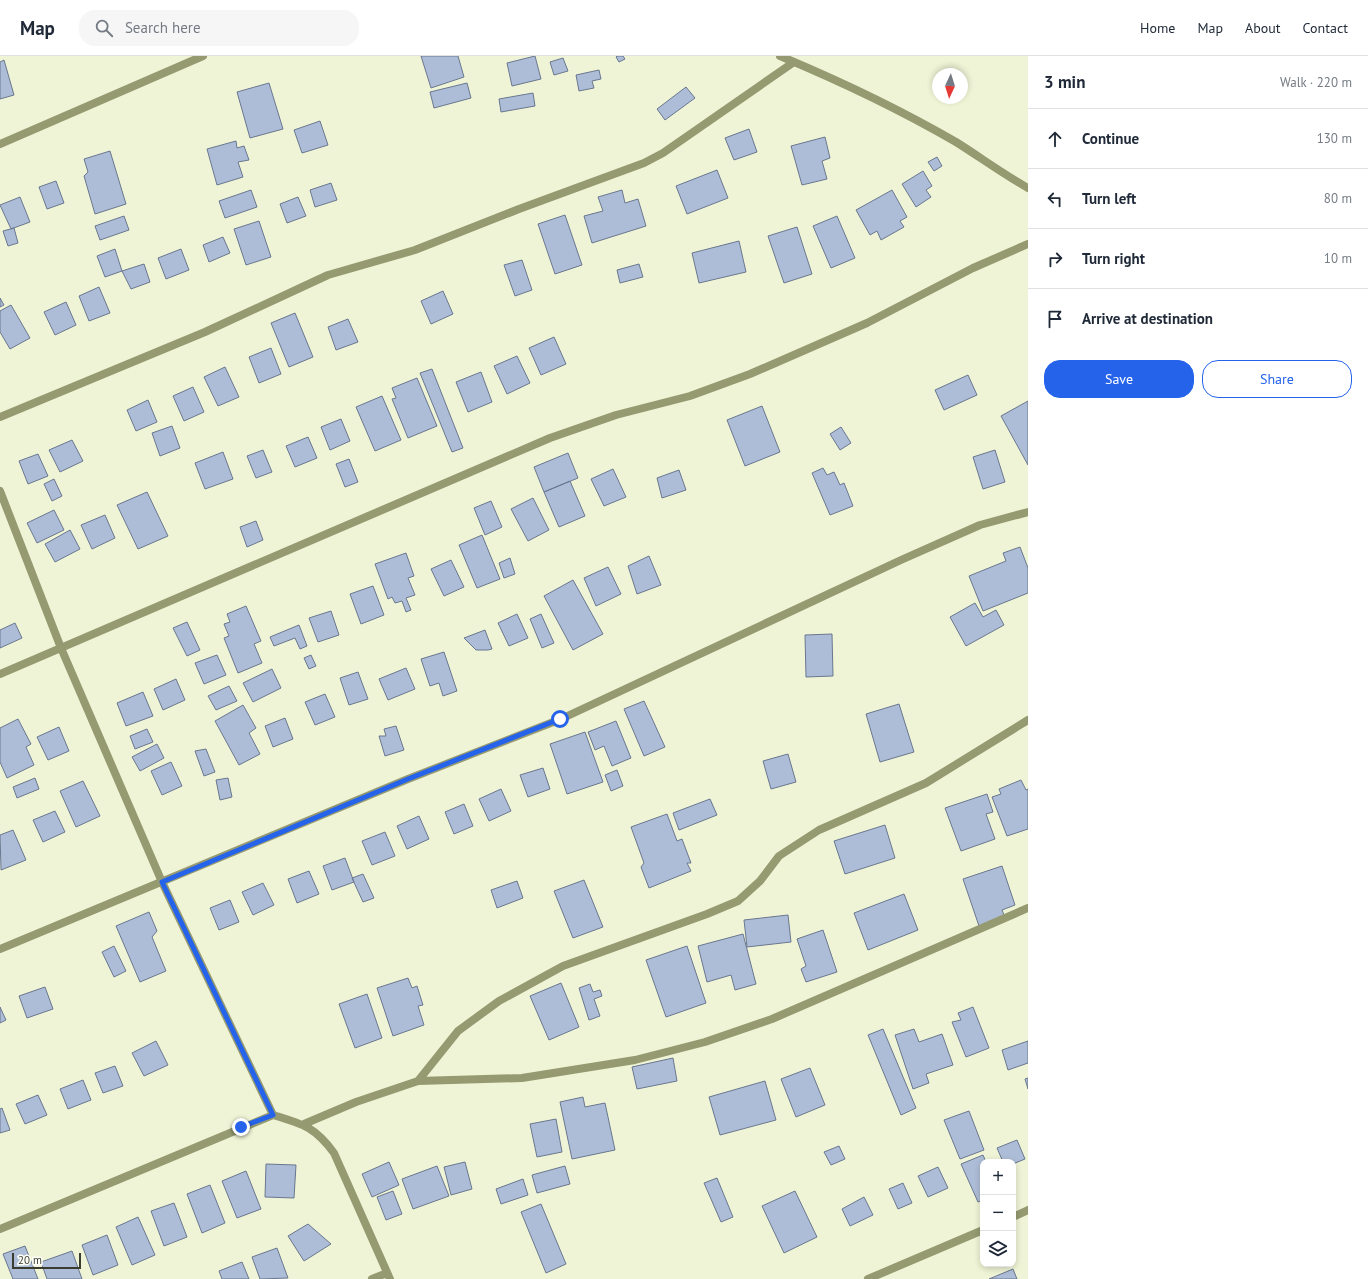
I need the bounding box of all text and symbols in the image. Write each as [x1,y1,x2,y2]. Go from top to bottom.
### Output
search box [79,10,359,46]
text: Map [20,16,55,40]
icon: search [93,17,115,39]
text: Search here [125,18,201,37]
text: Home [1140,19,1175,37]
text: Map [1197,19,1223,37]
text: About [1245,19,1281,37]
text: Contact [1303,19,1348,37]
north arrow [932,68,968,104]
text: 3 min [1044,71,1085,93]
text: Walk · 220 m [1280,74,1352,91]
icon: ahead [1044,128,1066,150]
text: Continue [1082,129,1139,148]
text: 130 m [1317,130,1352,147]
icon: left [1044,188,1066,210]
text: Turn left [1082,189,1136,208]
text: 80 m [1324,190,1352,207]
icon: right [1044,248,1066,270]
text: Turn right [1082,249,1145,268]
text: 10 m [1324,250,1352,267]
icon: arrive [1044,308,1066,330]
text: Arrive at destination [1082,309,1213,328]
button: Save [1044,360,1194,398]
button: Share [1202,360,1352,398]
route start [551,710,569,728]
route end [232,1118,250,1136]
map controls [980,1159,1016,1267]
button: + [980,1159,1016,1195]
button: − [980,1195,1016,1231]
button: layers [980,1231,1016,1267]
scale bar [12,1251,81,1270]
text: 20 m [18,1253,42,1267]

